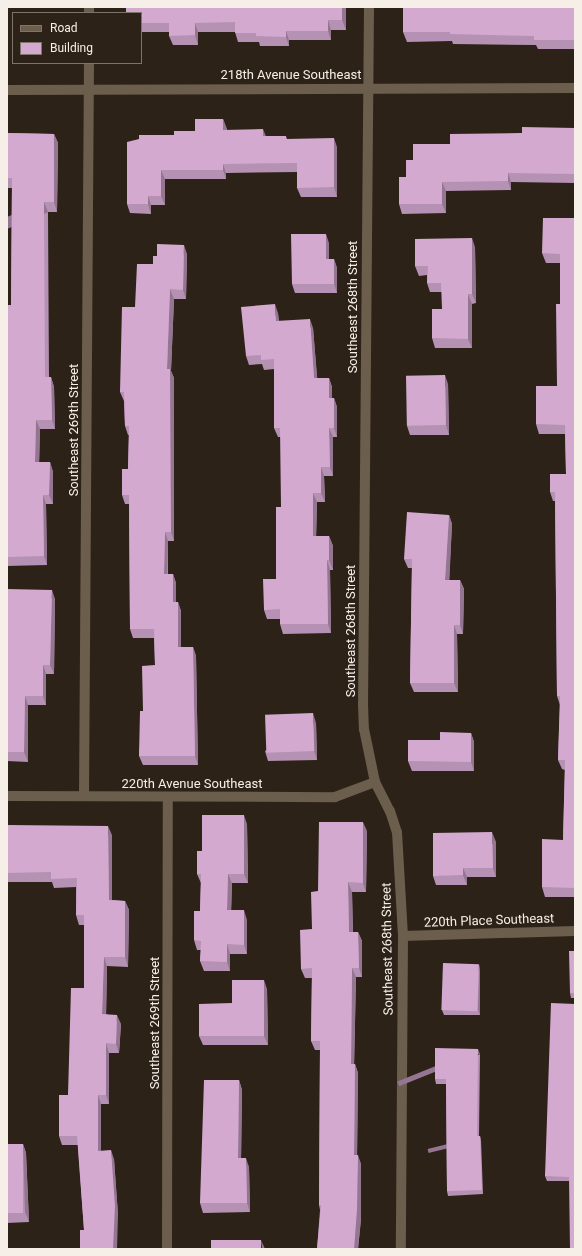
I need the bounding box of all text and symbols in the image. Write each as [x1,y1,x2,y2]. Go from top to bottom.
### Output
legend [12,12,142,64]
text: Road [50,21,78,35]
text: Building [50,41,93,55]
street label: 218th Avenue Southeast [221,67,361,83]
street label: Southeast 268th Street [345,241,361,373]
street label: Southeast 269th Street [66,364,82,496]
street label: Southeast 268th Street [343,565,359,697]
street label: 220th Avenue Southeast [122,776,262,792]
street label: Southeast 268th Street [379,883,397,1015]
street label: 220th Place Southeast [423,911,555,931]
street label: Southeast 269th Street [147,957,163,1089]

